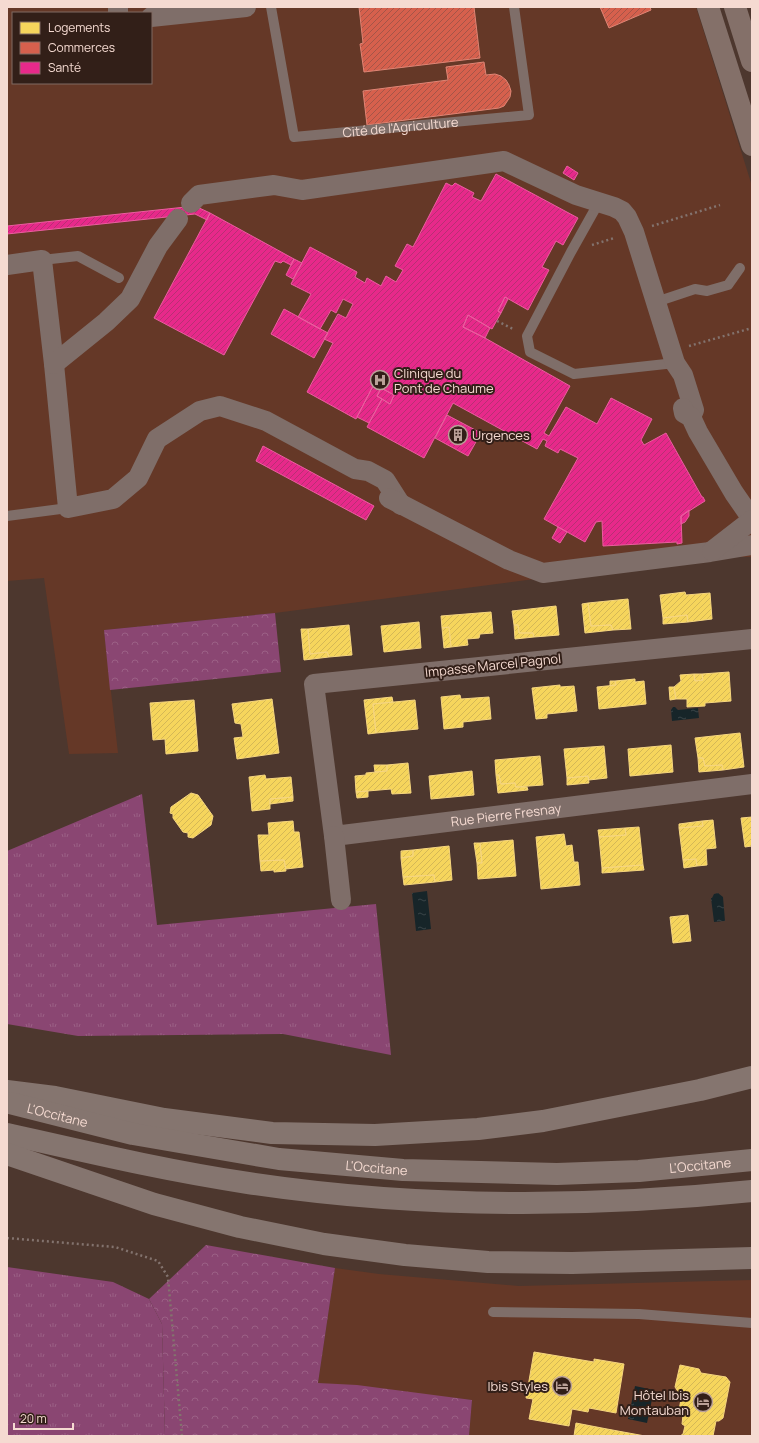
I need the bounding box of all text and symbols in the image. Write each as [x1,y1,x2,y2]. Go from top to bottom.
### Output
legend [12,12,152,84]
text: Logements [48,19,110,36]
text: Commerces [48,39,115,56]
text: Santé [48,59,81,76]
street label: Cité de l'Agriculture [342,113,460,141]
place label: Clinique du Pont de Chaume [394,364,494,397]
hospital icon: Clinique du Pont de Chaume [369,369,391,391]
building icon: Urgences [447,424,469,446]
place label: Urgences [472,426,530,444]
street label: Impasse Marcel Pagnol [424,649,562,681]
street label: Rue Pierre Fresnay [450,799,562,830]
street label: L'Occitane [25,1099,90,1131]
street label: L'Occitane [668,1153,732,1177]
street label: L'Occitane [345,1156,408,1179]
hotel icon: Ibis Styles [551,1375,573,1397]
place label: Ibis Styles [487,1377,548,1395]
place label: Hôtel Ibis Montauban [620,1386,689,1419]
hotel icon: Hôtel Ibis Montauban [692,1391,714,1413]
scale bar [14,1405,73,1431]
text: 20 m [20,1410,47,1427]

